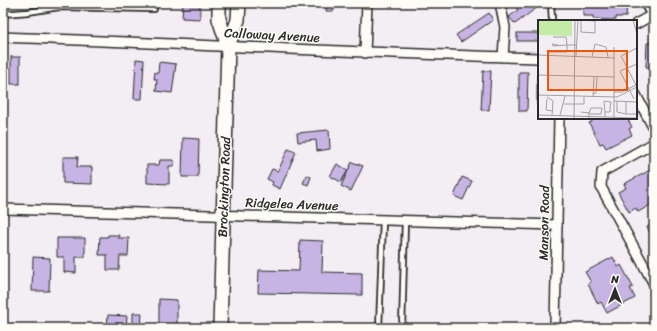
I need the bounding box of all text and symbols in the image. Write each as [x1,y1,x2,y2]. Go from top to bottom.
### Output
inset map [538,20,637,119]
street label: Calloway Avenue [224,21,320,49]
street label: Brockington Road [211,135,237,238]
street label: Manson Road [532,184,556,261]
street label: Ridgelea Avenue [245,191,339,217]
north arrow [595,269,635,309]
text: N [610,270,619,289]

